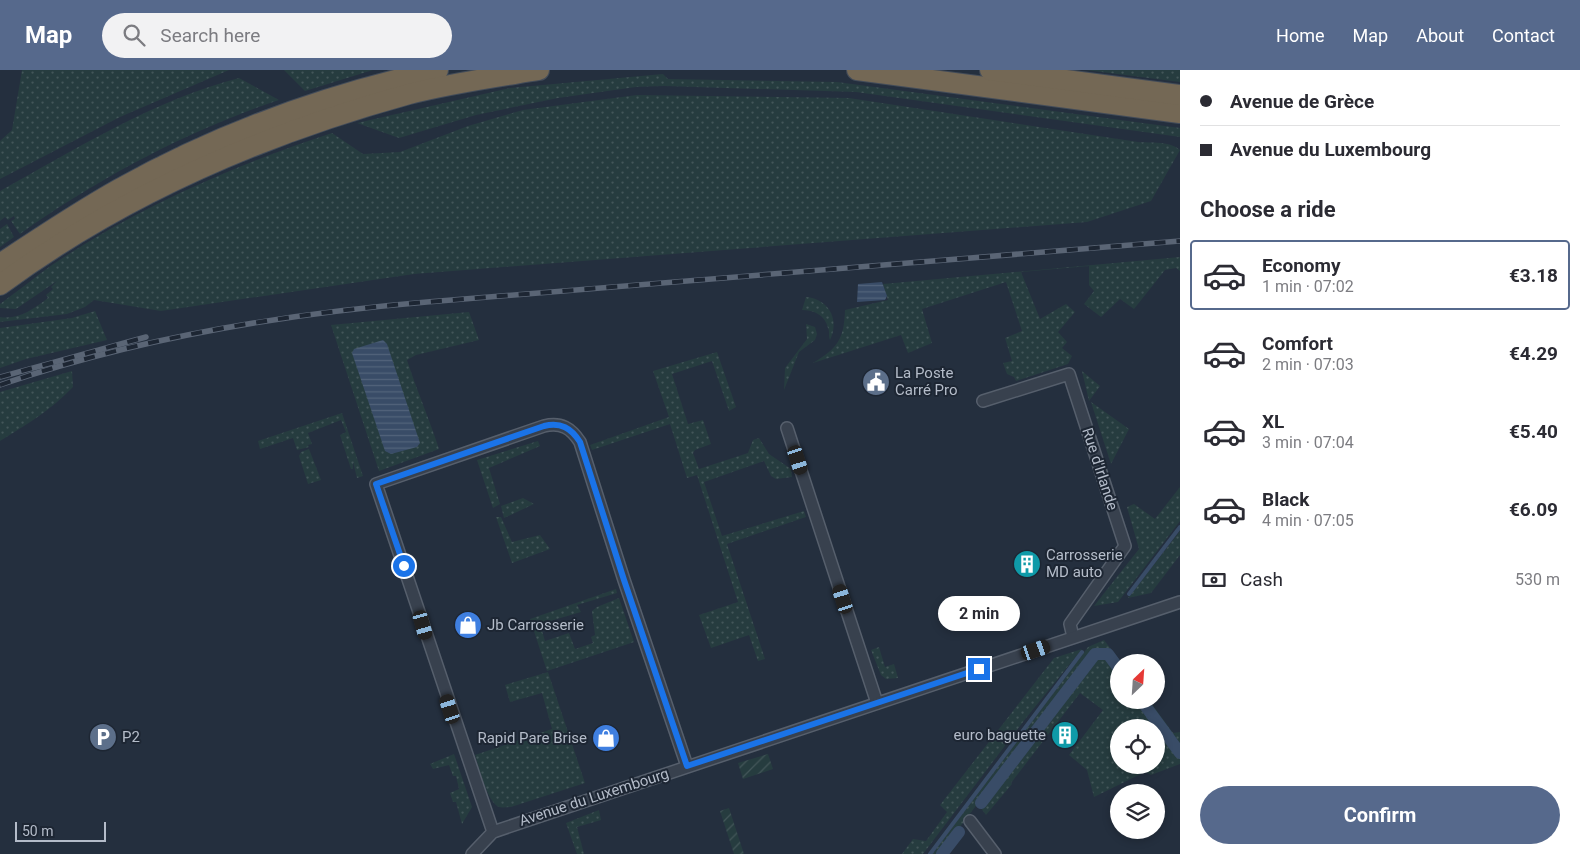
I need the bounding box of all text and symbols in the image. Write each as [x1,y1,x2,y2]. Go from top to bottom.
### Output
search box [102,13,452,58]
text: Map [25,21,72,49]
icon: search [120,21,148,49]
text: Search here [160,24,260,47]
text: Home [1276,25,1325,46]
text: Map [1353,25,1388,46]
text: About [1416,25,1464,46]
text: Contact [1492,25,1555,46]
text: Avenue de Grèce [1230,90,1374,113]
text: Avenue du Luxembourg [1230,138,1431,161]
text: Choose a ride [1200,197,1336,222]
icon: car [1202,253,1247,298]
text: Economy [1262,254,1341,277]
text: €3.18 [1509,264,1558,287]
text: 1 min · 07:02 [1262,277,1354,296]
icon: car [1202,331,1247,376]
text: Comfort [1262,332,1333,355]
text: €4.29 [1509,342,1558,365]
text: 2 min · 07:03 [1262,355,1354,374]
place label: La Poste Carré Pro [895,364,958,399]
public building icon: La Poste Carré Pro [861,367,891,397]
icon: car [1202,409,1247,454]
text: XL [1262,410,1284,433]
text: €5.40 [1509,420,1558,443]
street label: Rue d'Irlande [1078,425,1122,513]
text: 3 min · 07:04 [1262,433,1354,452]
car [786,443,809,477]
icon: car [1202,487,1247,532]
text: Black [1262,488,1309,511]
text: €6.09 [1509,498,1558,521]
text: 4 min · 07:05 [1262,511,1354,530]
place label: Carrosserie MD auto [1046,546,1123,581]
building icon: Carrosserie MD auto [1012,549,1042,579]
route start [393,555,415,577]
icon: cash [1200,566,1228,594]
text: Cash [1240,568,1283,591]
text: 530 m [1515,570,1560,589]
car [831,582,854,616]
callout: 2 min [938,596,1020,632]
text: 2 min [959,604,999,623]
car [411,609,434,641]
shop icon: Jb Carrosserie [453,610,483,640]
place label: Jb Carrosserie [487,616,584,634]
car [1019,638,1052,662]
north arrow [1110,654,1165,709]
map controls [1110,654,1165,839]
route end [968,658,990,680]
car [438,692,461,726]
button: locate [1110,719,1165,774]
building icon: euro baguette [1050,720,1080,750]
parking icon: P2 [88,722,118,752]
shop icon: Rapid Pare Brise [591,723,621,753]
place label: euro baguette [954,726,1046,744]
place label: P2 [122,728,140,746]
place label: Rapid Pare Brise [477,729,587,747]
street label: Avenue du Luxembourg [517,764,671,830]
button: layers [1110,784,1165,839]
button: Confirm [1200,786,1560,844]
scale bar [15,819,106,842]
text: 50 m [22,823,54,839]

